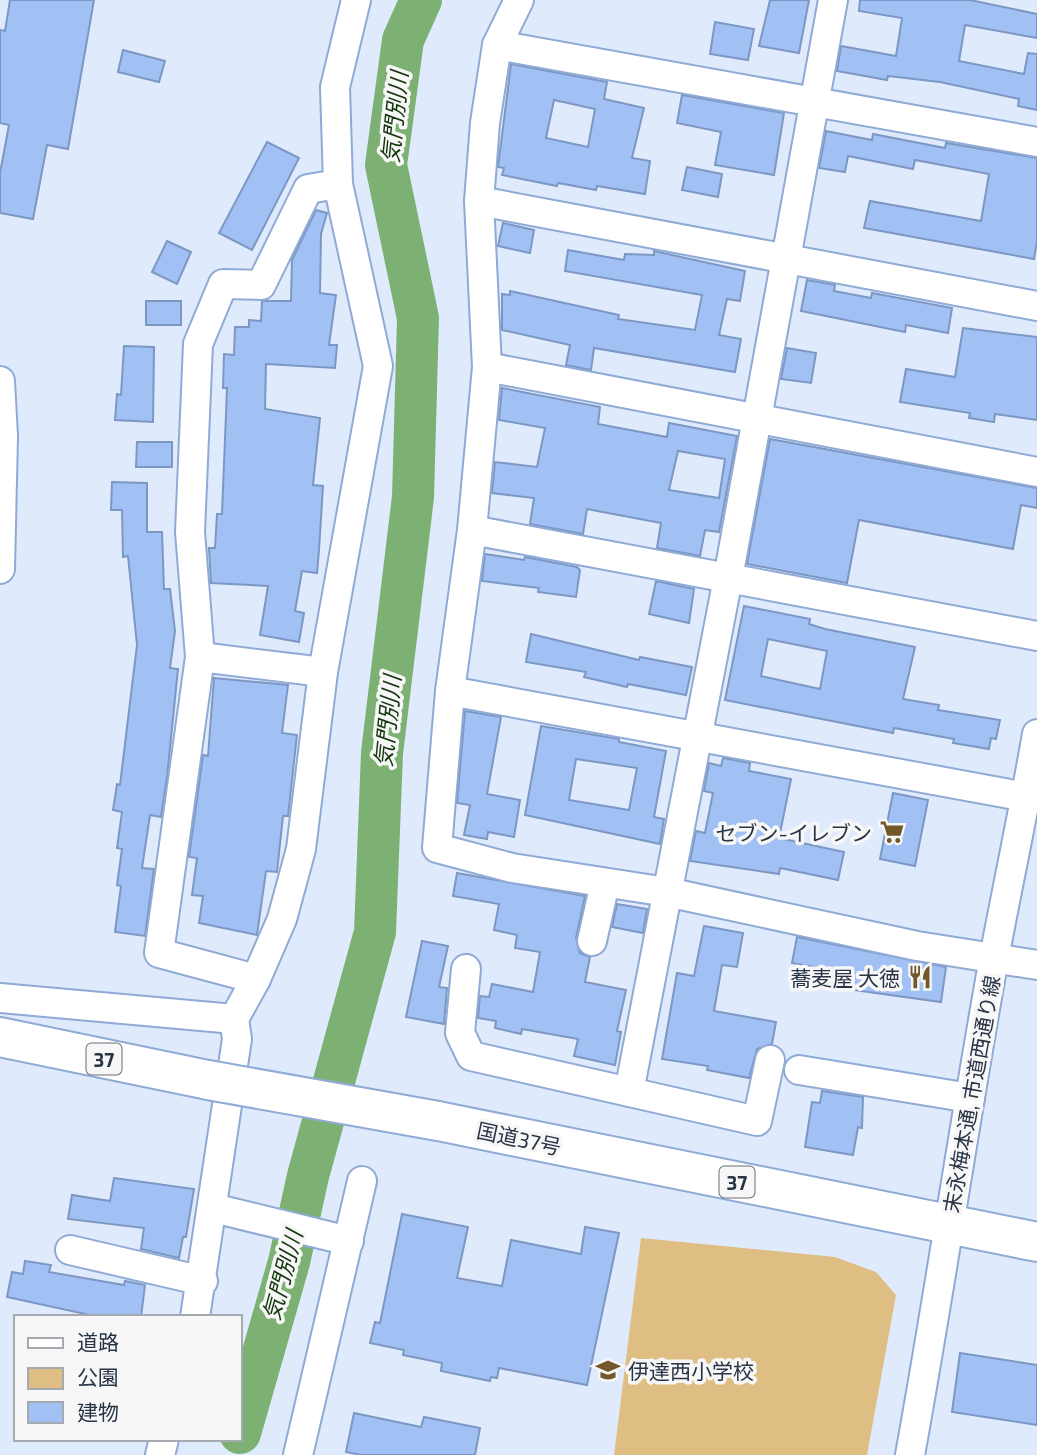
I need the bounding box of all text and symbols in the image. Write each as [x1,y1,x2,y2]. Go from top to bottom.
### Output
water label: 気門別川 [375,67,413,164]
water label: 気門別川 [368,671,406,768]
supermarket icon: セブン-イレブン [878,818,906,846]
place label: セブン-イレブン [716,820,872,845]
restaurant icon: 蕎麦屋 大徳 [906,963,934,991]
place label: 蕎麦屋 大徳 [790,965,900,990]
street label: 末永梅本通, 市道西通り線 [938,973,1004,1215]
road number: 37 [86,1044,122,1074]
street label: 国道37号 [475,1117,563,1159]
road number: 37 [720,1166,754,1198]
water label: 気門別川 [257,1224,308,1323]
legend [14,1315,242,1441]
text: 道路 [77,1329,119,1354]
school or university icon: 伊達西小学校 [594,1356,622,1384]
place label: 伊達西小学校 [628,1358,754,1383]
text: 公園 [77,1364,119,1389]
text: 建物 [77,1399,119,1424]

